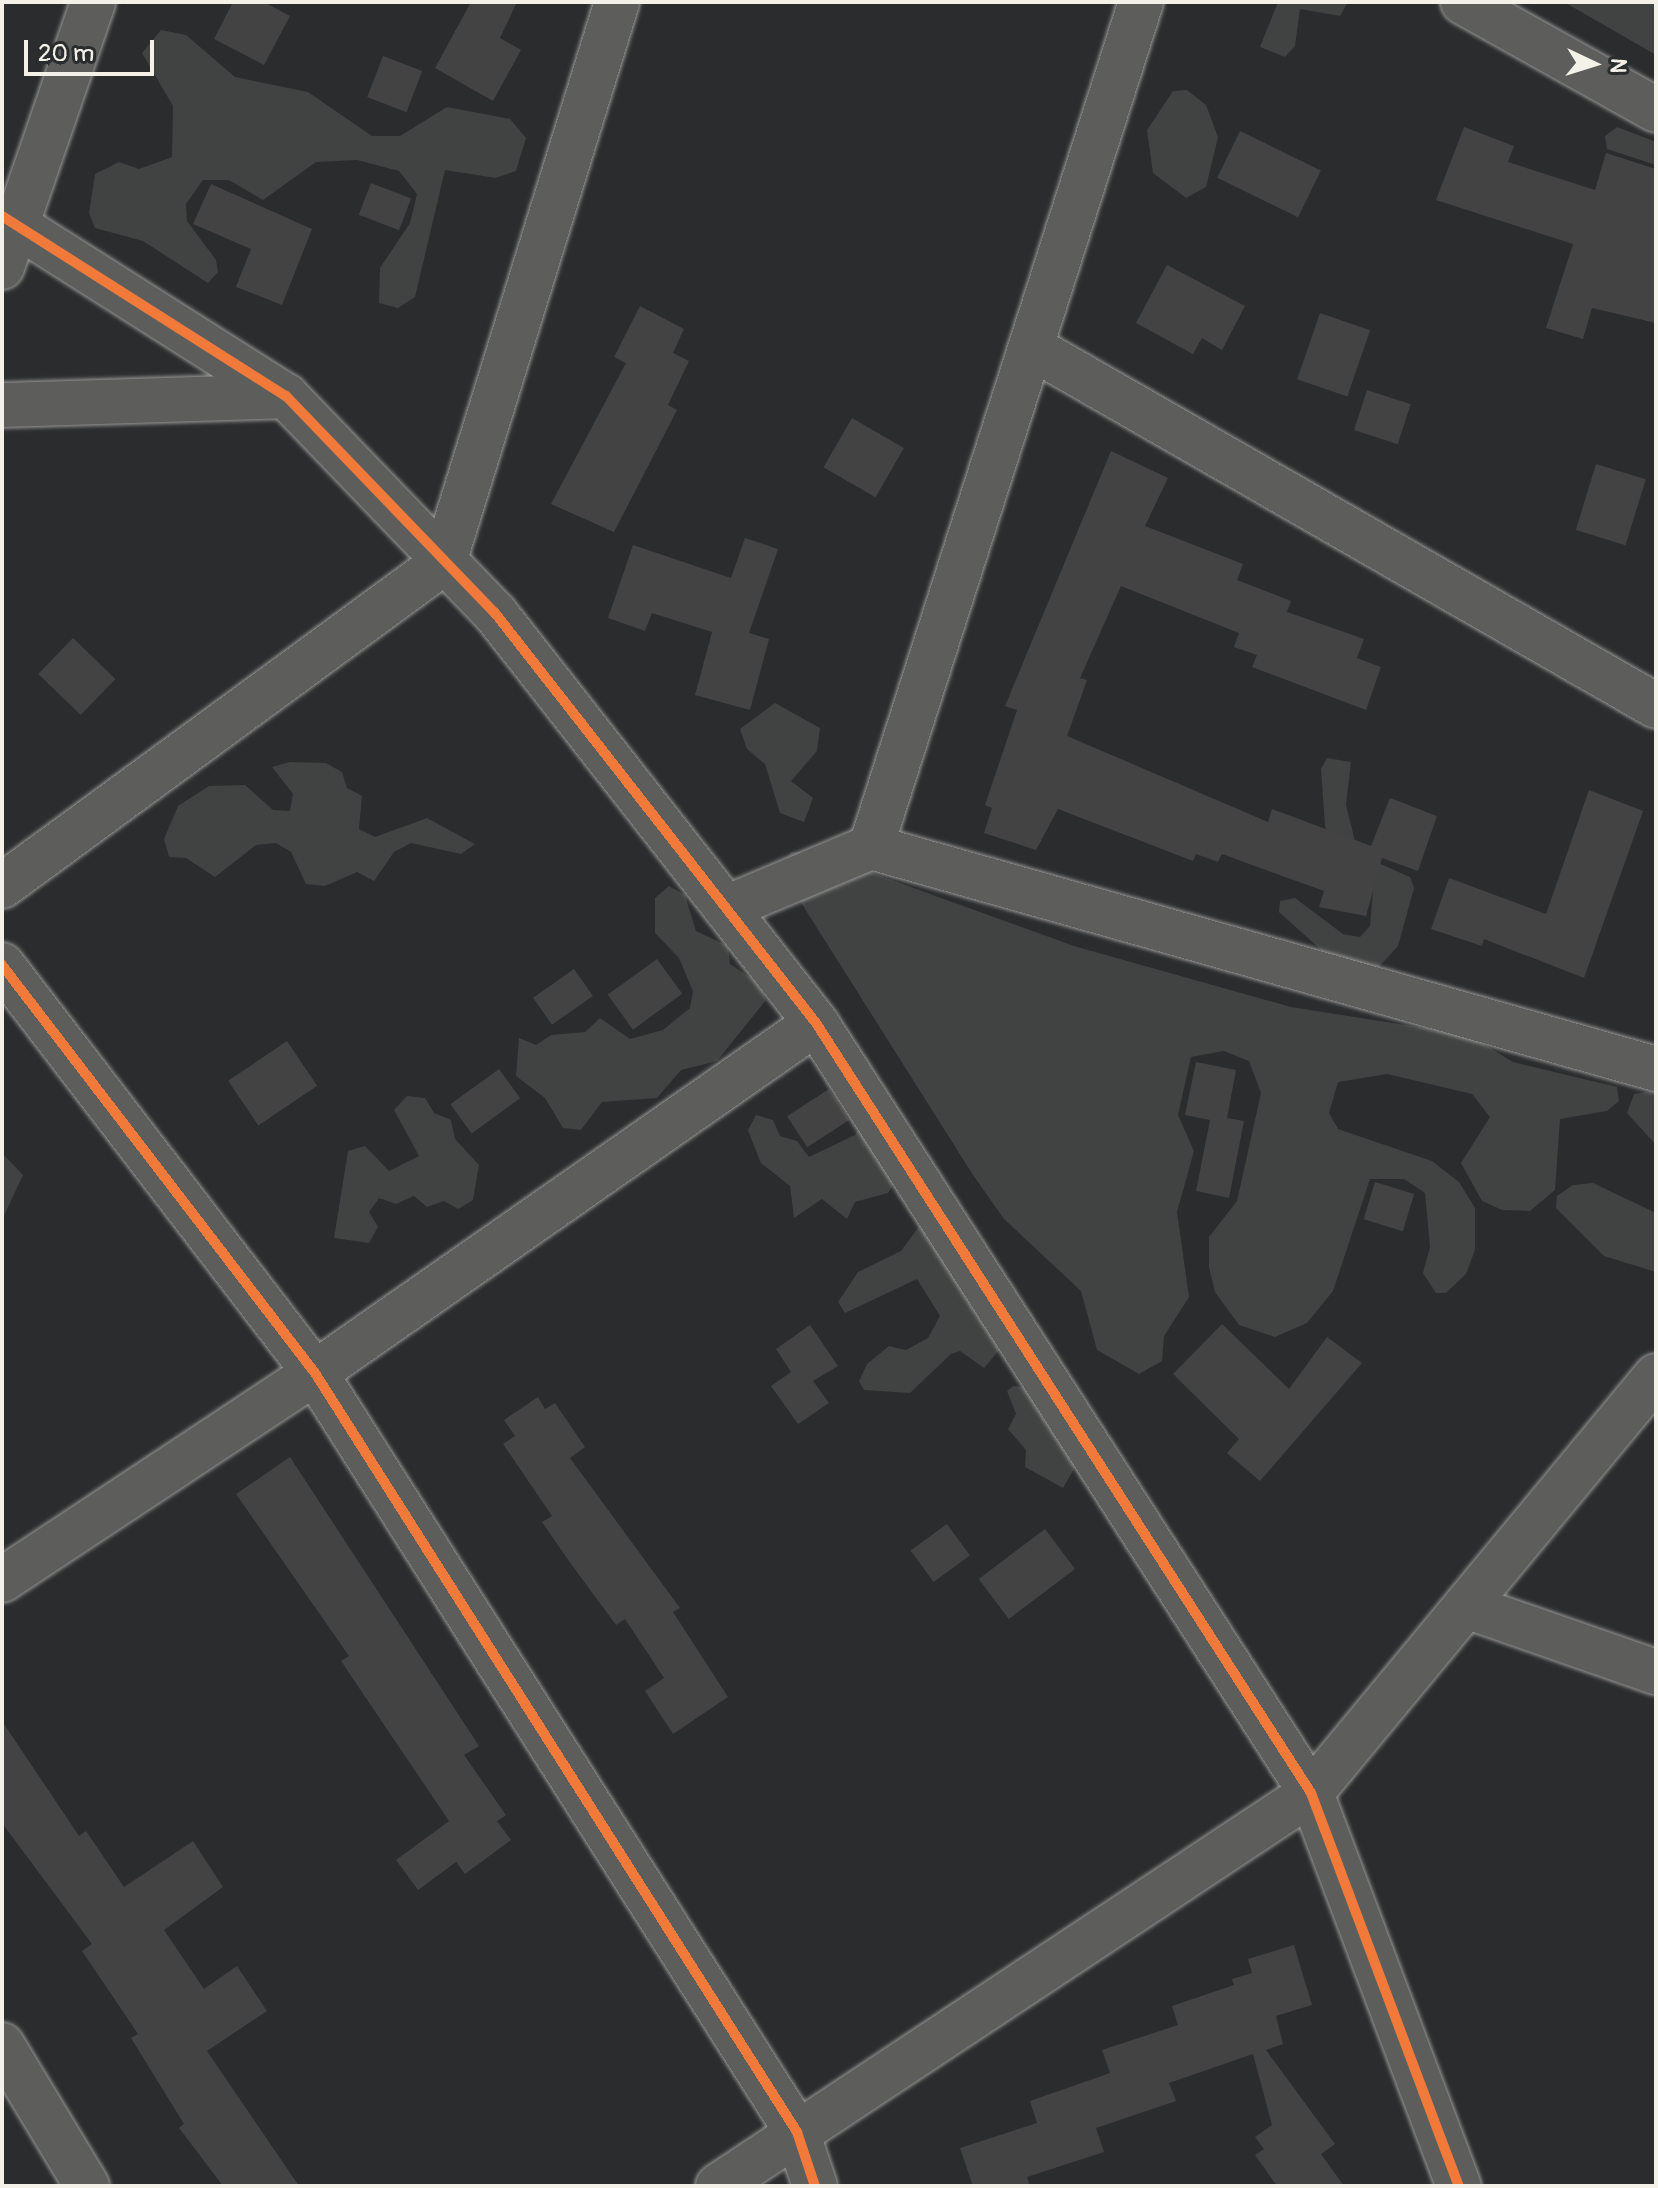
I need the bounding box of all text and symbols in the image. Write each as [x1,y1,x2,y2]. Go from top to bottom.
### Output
scale bar [28,24,158,74]
north arrow [1554,24,1634,104]
text: 20 m [38,39,94,68]
text: N [1603,57,1632,74]

